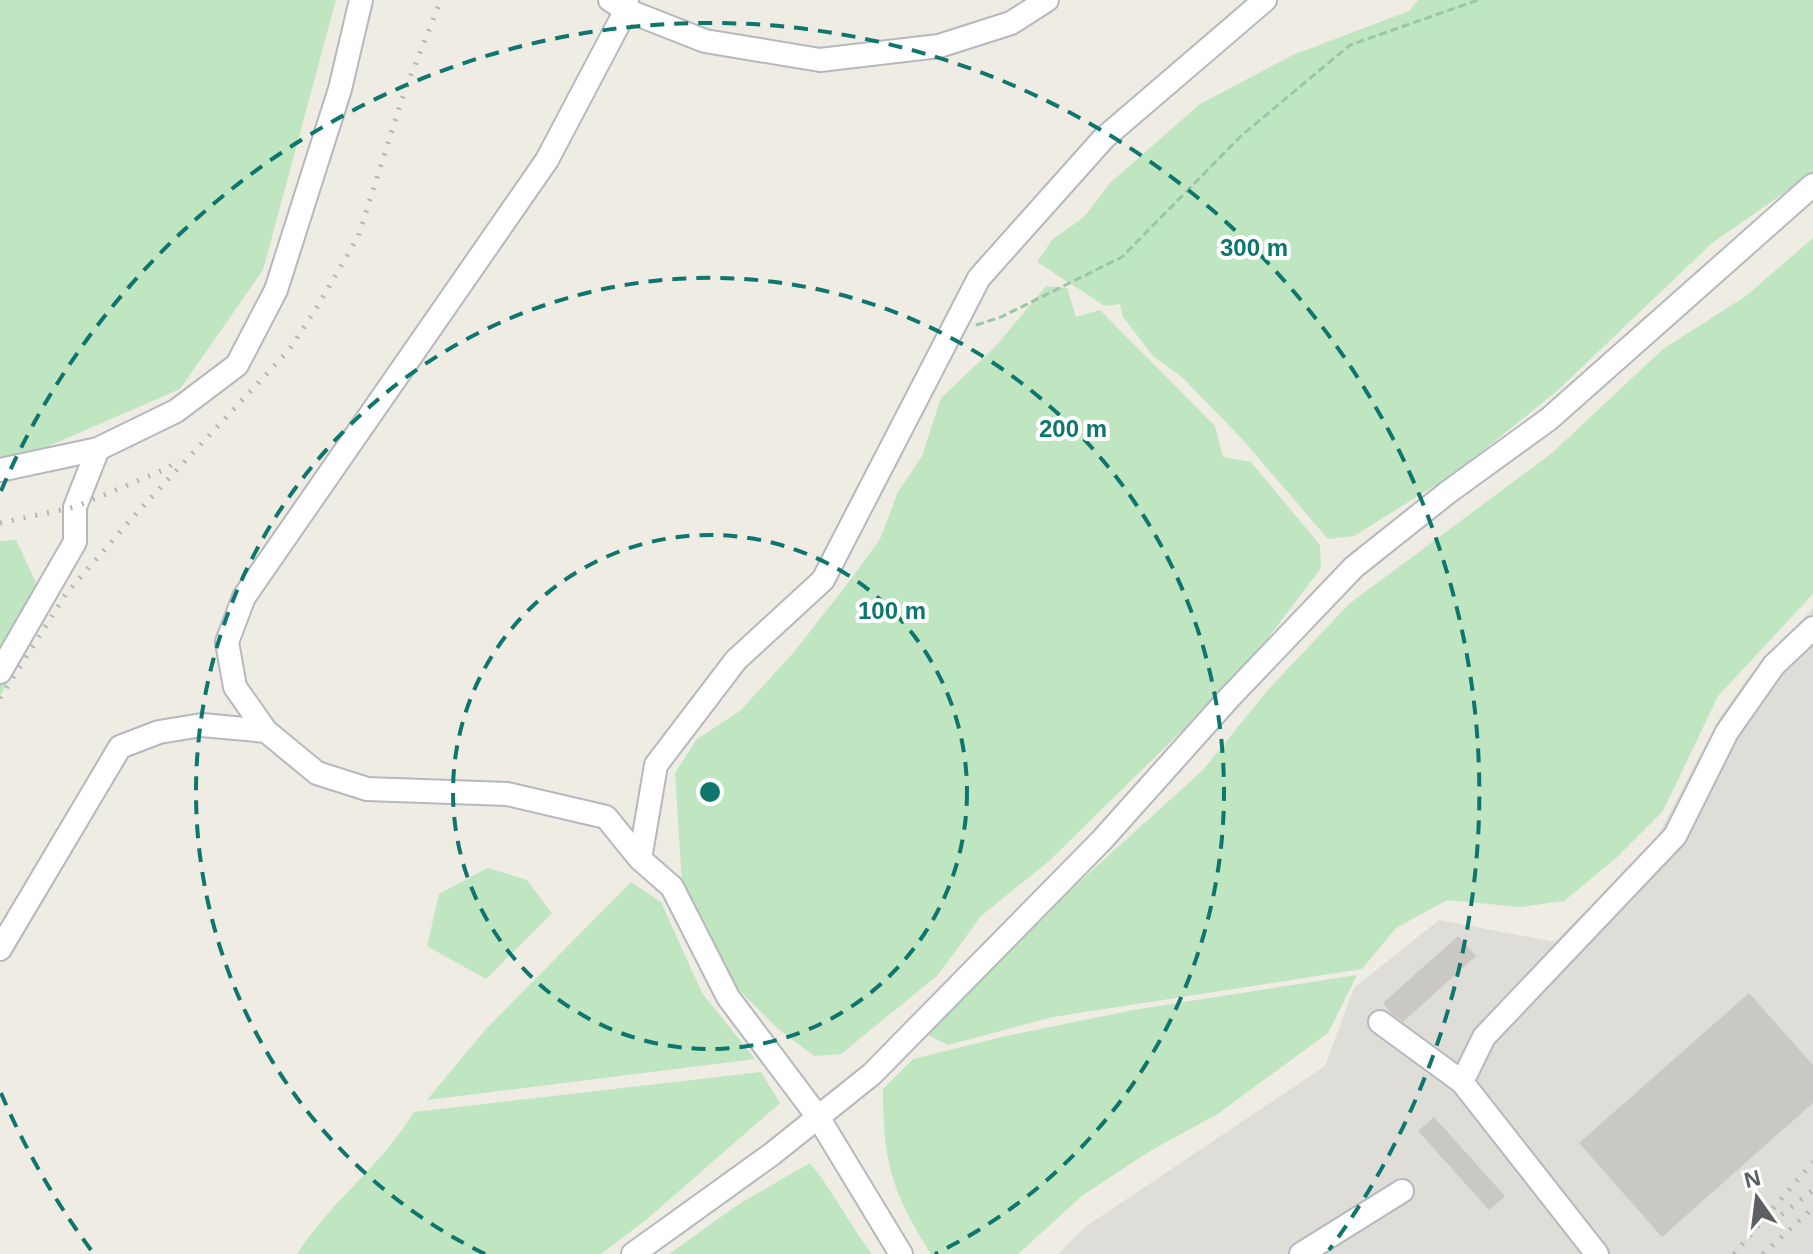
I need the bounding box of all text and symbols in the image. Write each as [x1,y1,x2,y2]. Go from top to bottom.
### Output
text: 300 m [1220,234,1288,261]
text: 200 m [1039,415,1107,442]
text: 100 m [858,597,926,624]
centre of rings [696,778,724,806]
north arrow [1717,1158,1797,1238]
text: N [1742,1165,1763,1193]

